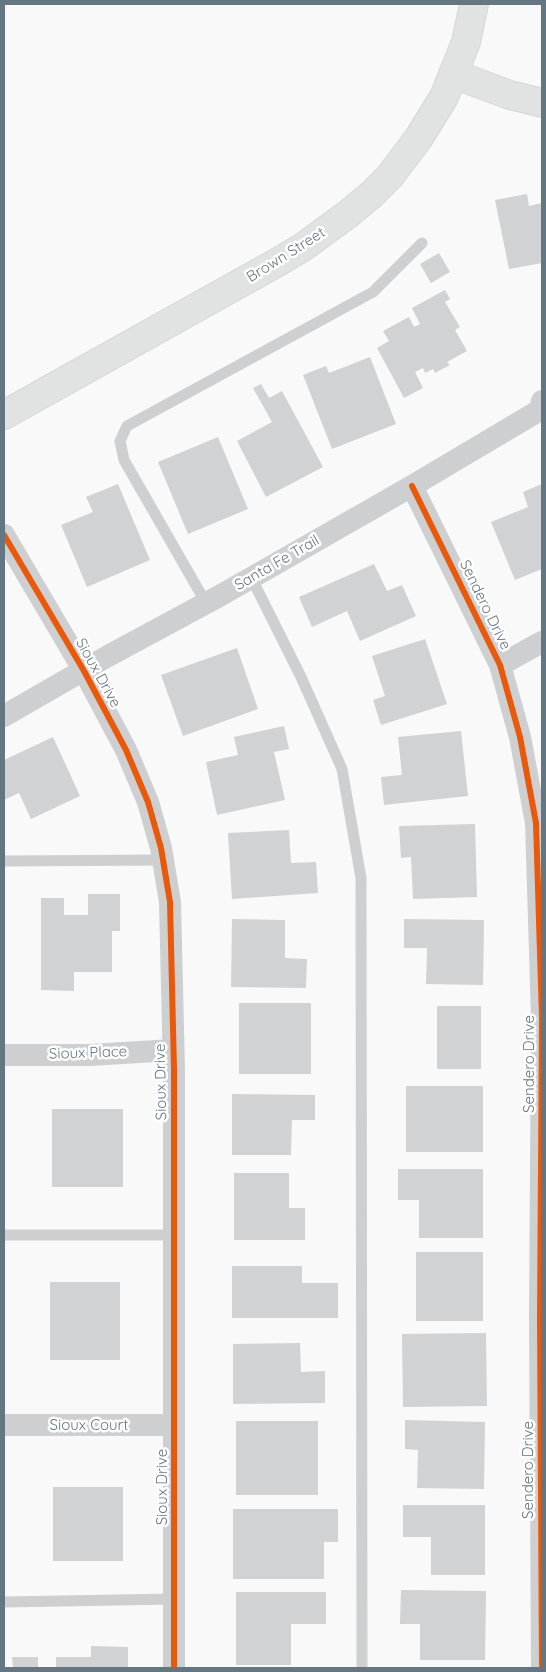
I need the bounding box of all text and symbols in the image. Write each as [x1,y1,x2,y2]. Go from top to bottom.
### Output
street label: Brown Street [243,224,329,286]
street label: Santa Fe Trail [231,532,323,594]
street label: Sendero Drive [455,557,515,653]
street label: Sioux Drive [72,635,124,711]
street label: Sendero Drive [520,1015,538,1113]
street label: Sioux Place [49,1043,127,1063]
street label: Sioux Drive [151,1044,171,1120]
street label: Sioux Court [50,1416,128,1434]
street label: Sendero Drive [519,1421,537,1519]
street label: Sioux Drive [153,1449,171,1525]

